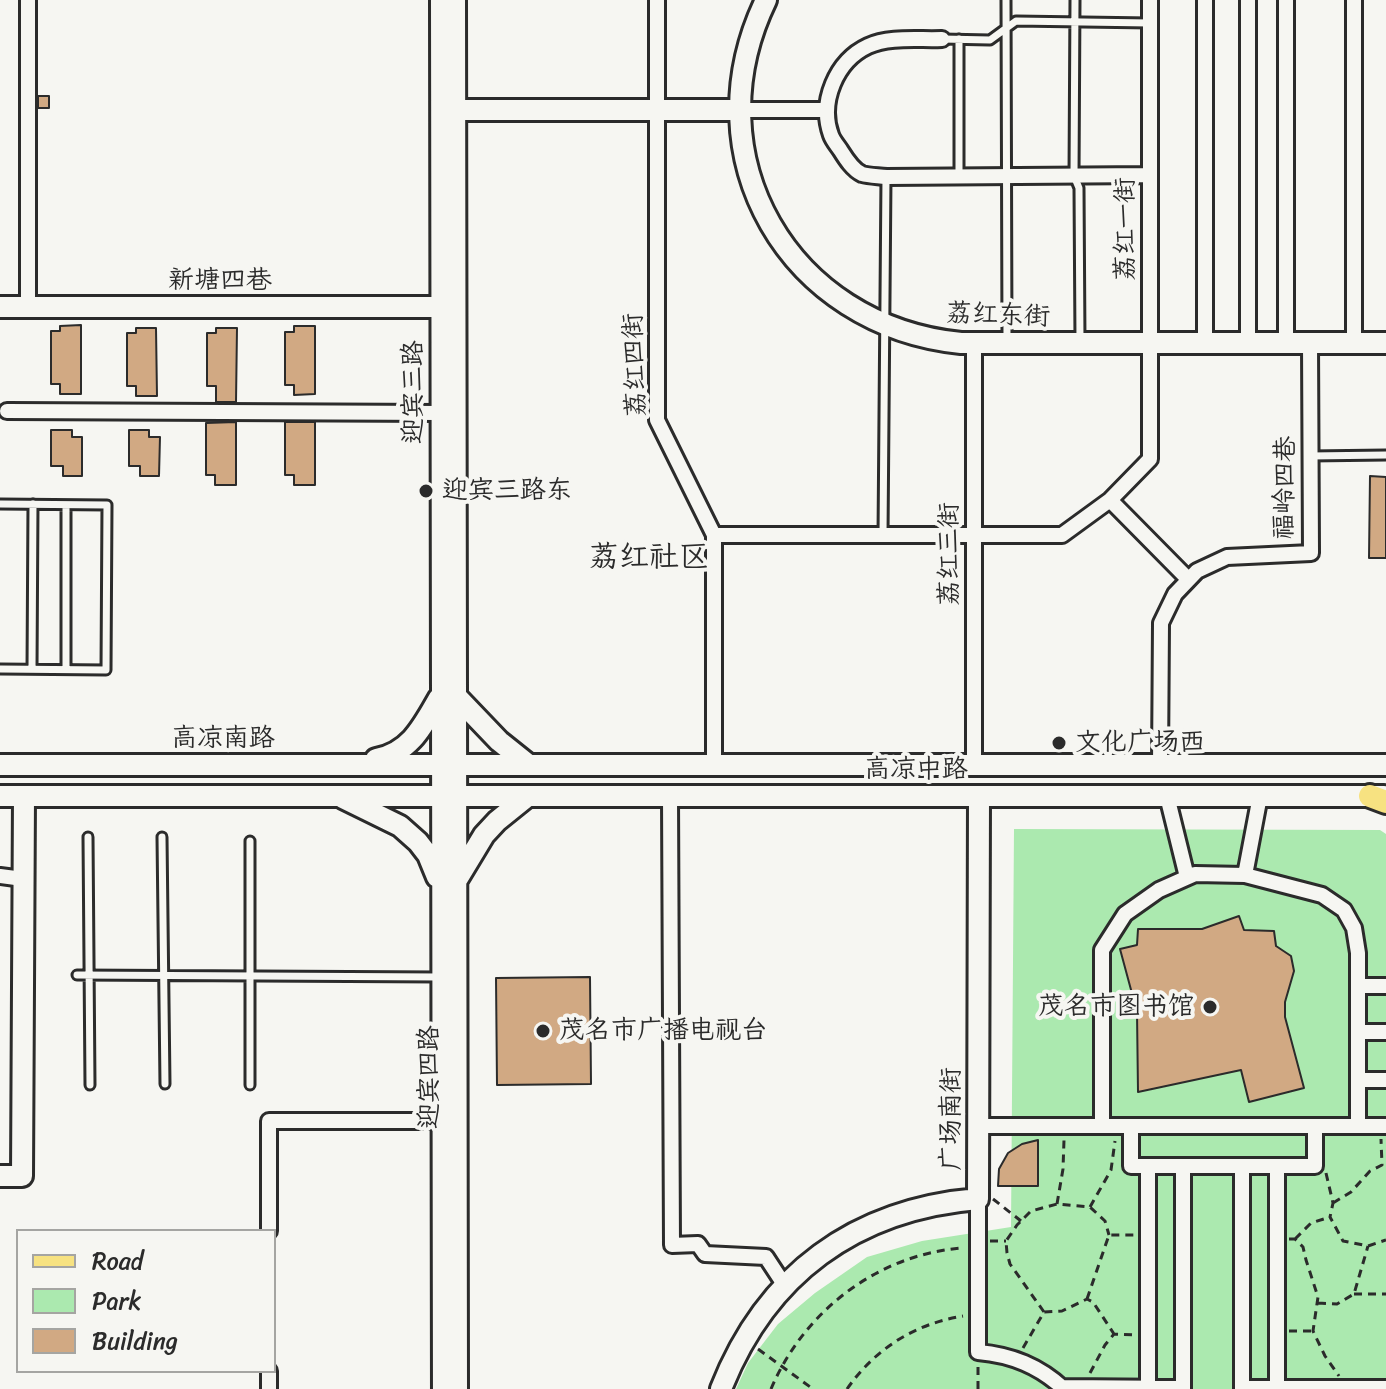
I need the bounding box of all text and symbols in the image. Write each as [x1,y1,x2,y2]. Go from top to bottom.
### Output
street label: 荔红一街 [1110,177,1142,281]
street label: 新塘四巷 [168,265,272,297]
street label: 荔红东街 [945,299,1051,333]
street label: 荔红四街 [619,312,653,418]
street label: 迎宾三路 [398,340,430,444]
street label: 福岭四巷 [1269,436,1303,540]
place label: 迎宾三路东 [442,475,572,507]
marker: 迎宾三路东 [417,482,435,500]
street label: 荔红三街 [934,502,966,606]
district label: 荔红社区 [589,540,709,576]
street label: 高凉南路 [171,723,275,755]
place label: 文化广场西 [1075,727,1205,759]
marker: 文化广场西 [1050,734,1068,752]
street label: 高凉中路 [864,754,968,786]
place label: 茂名市图书馆 [1038,991,1194,1023]
marker: 茂名市图书馆 [1201,998,1219,1016]
place label: 茂名市广播电视台 [559,1015,767,1047]
marker: 茂名市广播电视台 [534,1022,552,1040]
street label: 迎宾四路 [414,1025,446,1129]
street label: 广场南街 [936,1067,968,1171]
legend [16,1229,276,1373]
text: Road [92,1240,143,1282]
text: Park [92,1280,141,1322]
text: Building [92,1320,178,1362]

